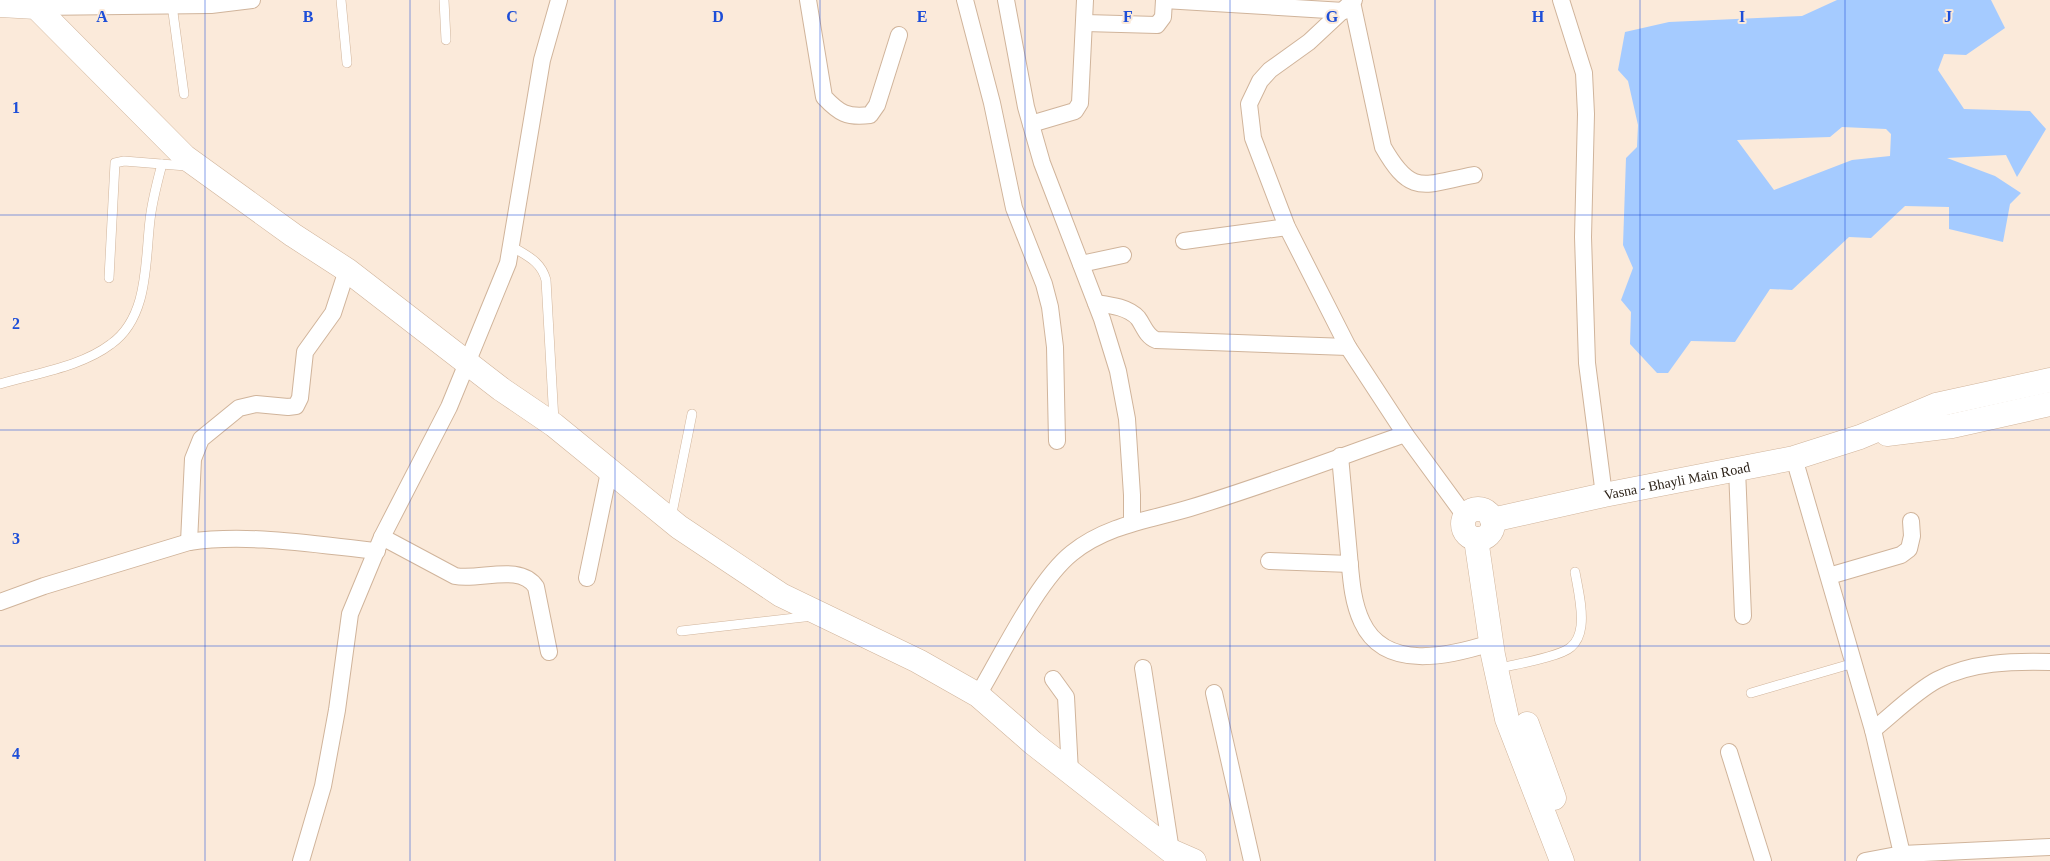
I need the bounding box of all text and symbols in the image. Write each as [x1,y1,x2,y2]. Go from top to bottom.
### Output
text: A [96,8,108,25]
text: B [303,8,314,25]
text: C [506,8,518,25]
text: D [712,8,724,25]
text: E [917,8,927,25]
text: F [1123,8,1133,25]
text: G [1326,8,1339,25]
text: H [1532,8,1545,25]
text: I [1739,8,1745,25]
text: J [1944,8,1952,25]
text: 1 [12,99,20,116]
text: 2 [12,315,20,332]
street label: Vasna - Bhayli Main Road [1603,460,1751,503]
text: 3 [12,530,20,547]
text: 4 [12,745,20,762]

